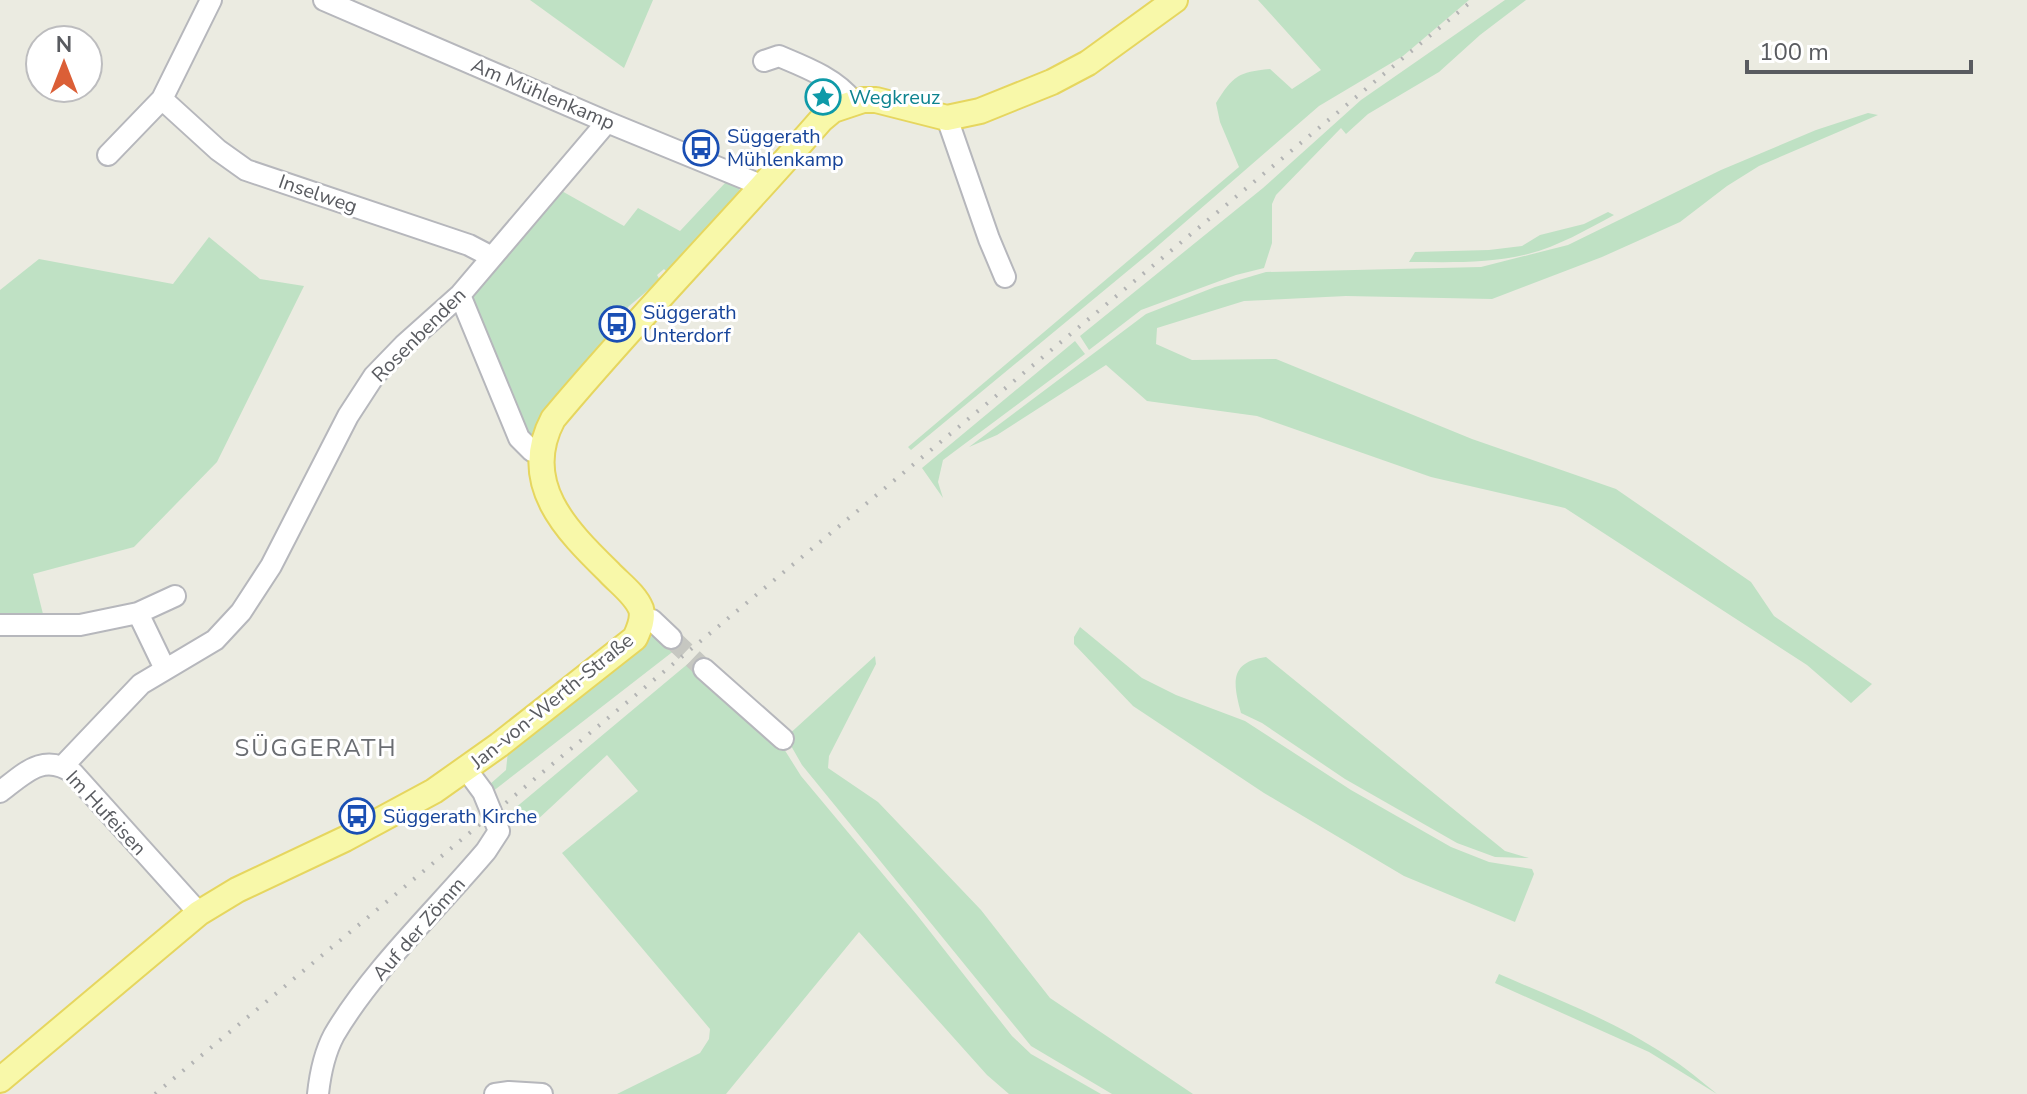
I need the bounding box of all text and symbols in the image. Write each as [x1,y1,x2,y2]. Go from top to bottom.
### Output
north arrow [24,24,104,104]
scale bar [1747,24,1971,74]
text: N [56,30,72,60]
text: 100 m [1759,36,1829,68]
street label: Am Mühlenkamp [467,52,619,136]
place icon: Wegkreuz [804,78,842,116]
place label: Wegkreuz [849,84,940,111]
place label: Süggerath Mühlenkamp [727,123,844,173]
bus stop icon: Süggerath Mühlenkamp [682,129,720,167]
street label: Inselweg [275,168,361,220]
street label: Rosenbenden [366,282,472,388]
place label: Süggerath Unterdorf [643,299,737,349]
bus stop icon: Süggerath Unterdorf [598,305,636,343]
street label: Jan-von-Werth-Straße [464,627,639,776]
district label: SÜGGERATH [234,732,398,764]
street label: Im Hufeisen [60,765,152,861]
bus stop icon: Süggerath Kirche [338,797,376,835]
place label: Süggerath Kirche [383,803,537,830]
street label: Auf der Zömm [366,871,472,987]

